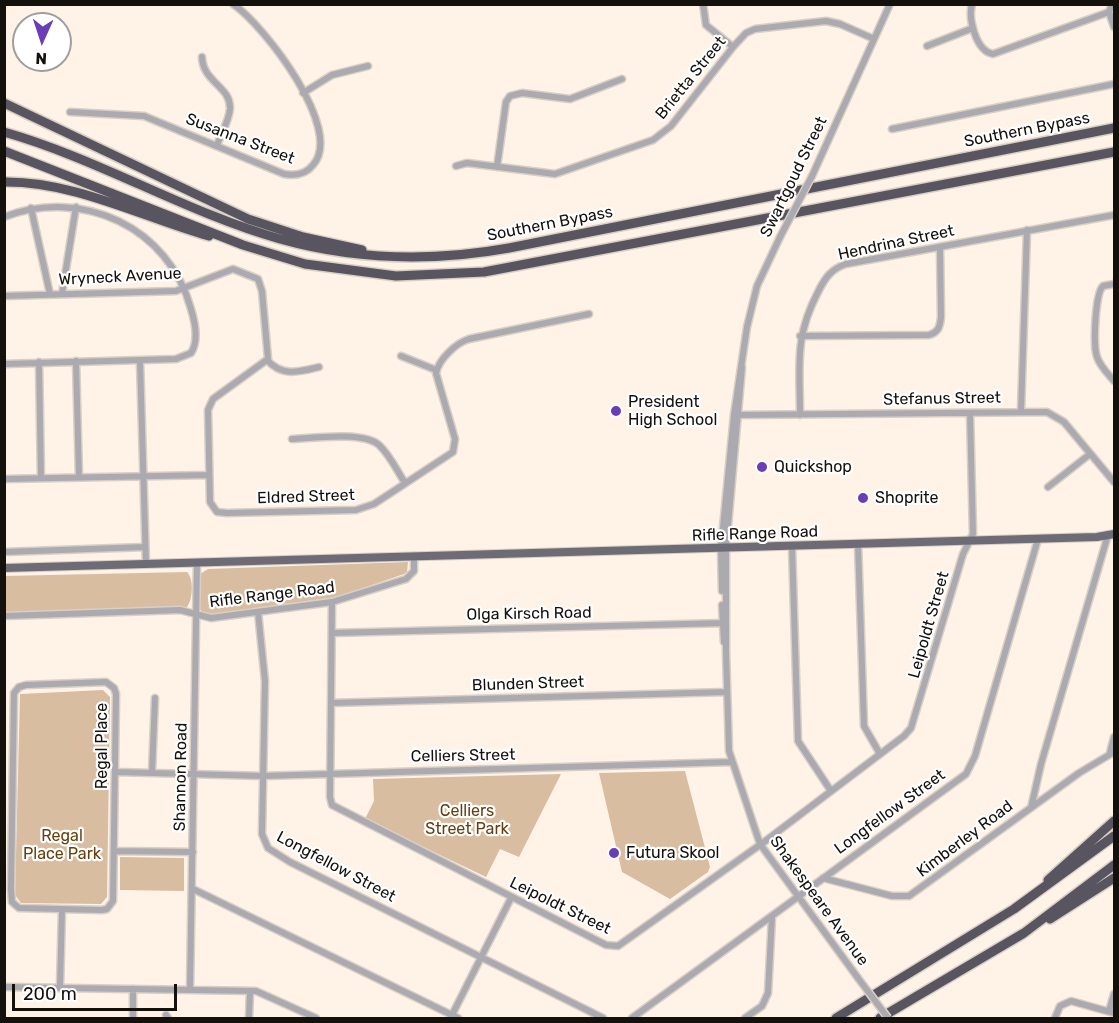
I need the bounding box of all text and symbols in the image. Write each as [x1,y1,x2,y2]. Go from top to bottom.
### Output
north arrow [12,12,72,72]
street label: Brietta Street [652,33,730,123]
text: N [35,49,47,68]
street label: Southern Bypass [963,108,1091,152]
street label: Susanna Street [183,109,297,169]
street label: Swartgoud Street [756,114,832,240]
street label: Southern Bypass [486,202,614,246]
street label: Hendrina Street [836,221,956,265]
street label: Wryneck Avenue [58,264,182,290]
street label: Stefanus Street [883,388,1001,410]
place label: President High School [628,392,717,430]
marker: President High School [609,404,623,418]
place label: Quickshop [774,457,852,477]
marker: Quickshop [755,460,769,474]
street label: Eldred Street [257,486,355,508]
place label: Shoprite [875,488,939,508]
marker: Shoprite [856,491,870,505]
street label: Rifle Range Road [692,522,818,546]
street label: Leipoldt Street [905,569,953,681]
street label: Rifle Range Road [208,578,336,612]
street label: Olga Kirsch Road [466,603,592,625]
street label: Blunden Street [472,672,584,696]
street label: Regal Place [92,703,112,789]
street label: Shannon Road [170,723,192,831]
street label: Celliers Street [411,745,515,767]
street label: Longfellow Street [831,765,949,859]
street label: Kimberley Road [913,797,1017,881]
park label: Celliers Street Park [425,801,509,839]
park label: Regal Place Park [23,826,101,864]
street label: Longfellow Street [273,828,399,906]
street label: Shakespeare Avenue [765,832,873,970]
place label: Futura Skool [626,843,719,863]
marker: Futura Skool [607,846,621,860]
street label: Leipoldt Street [506,873,614,939]
scale bar [15,972,180,1010]
text: 200 m [23,983,77,1005]

